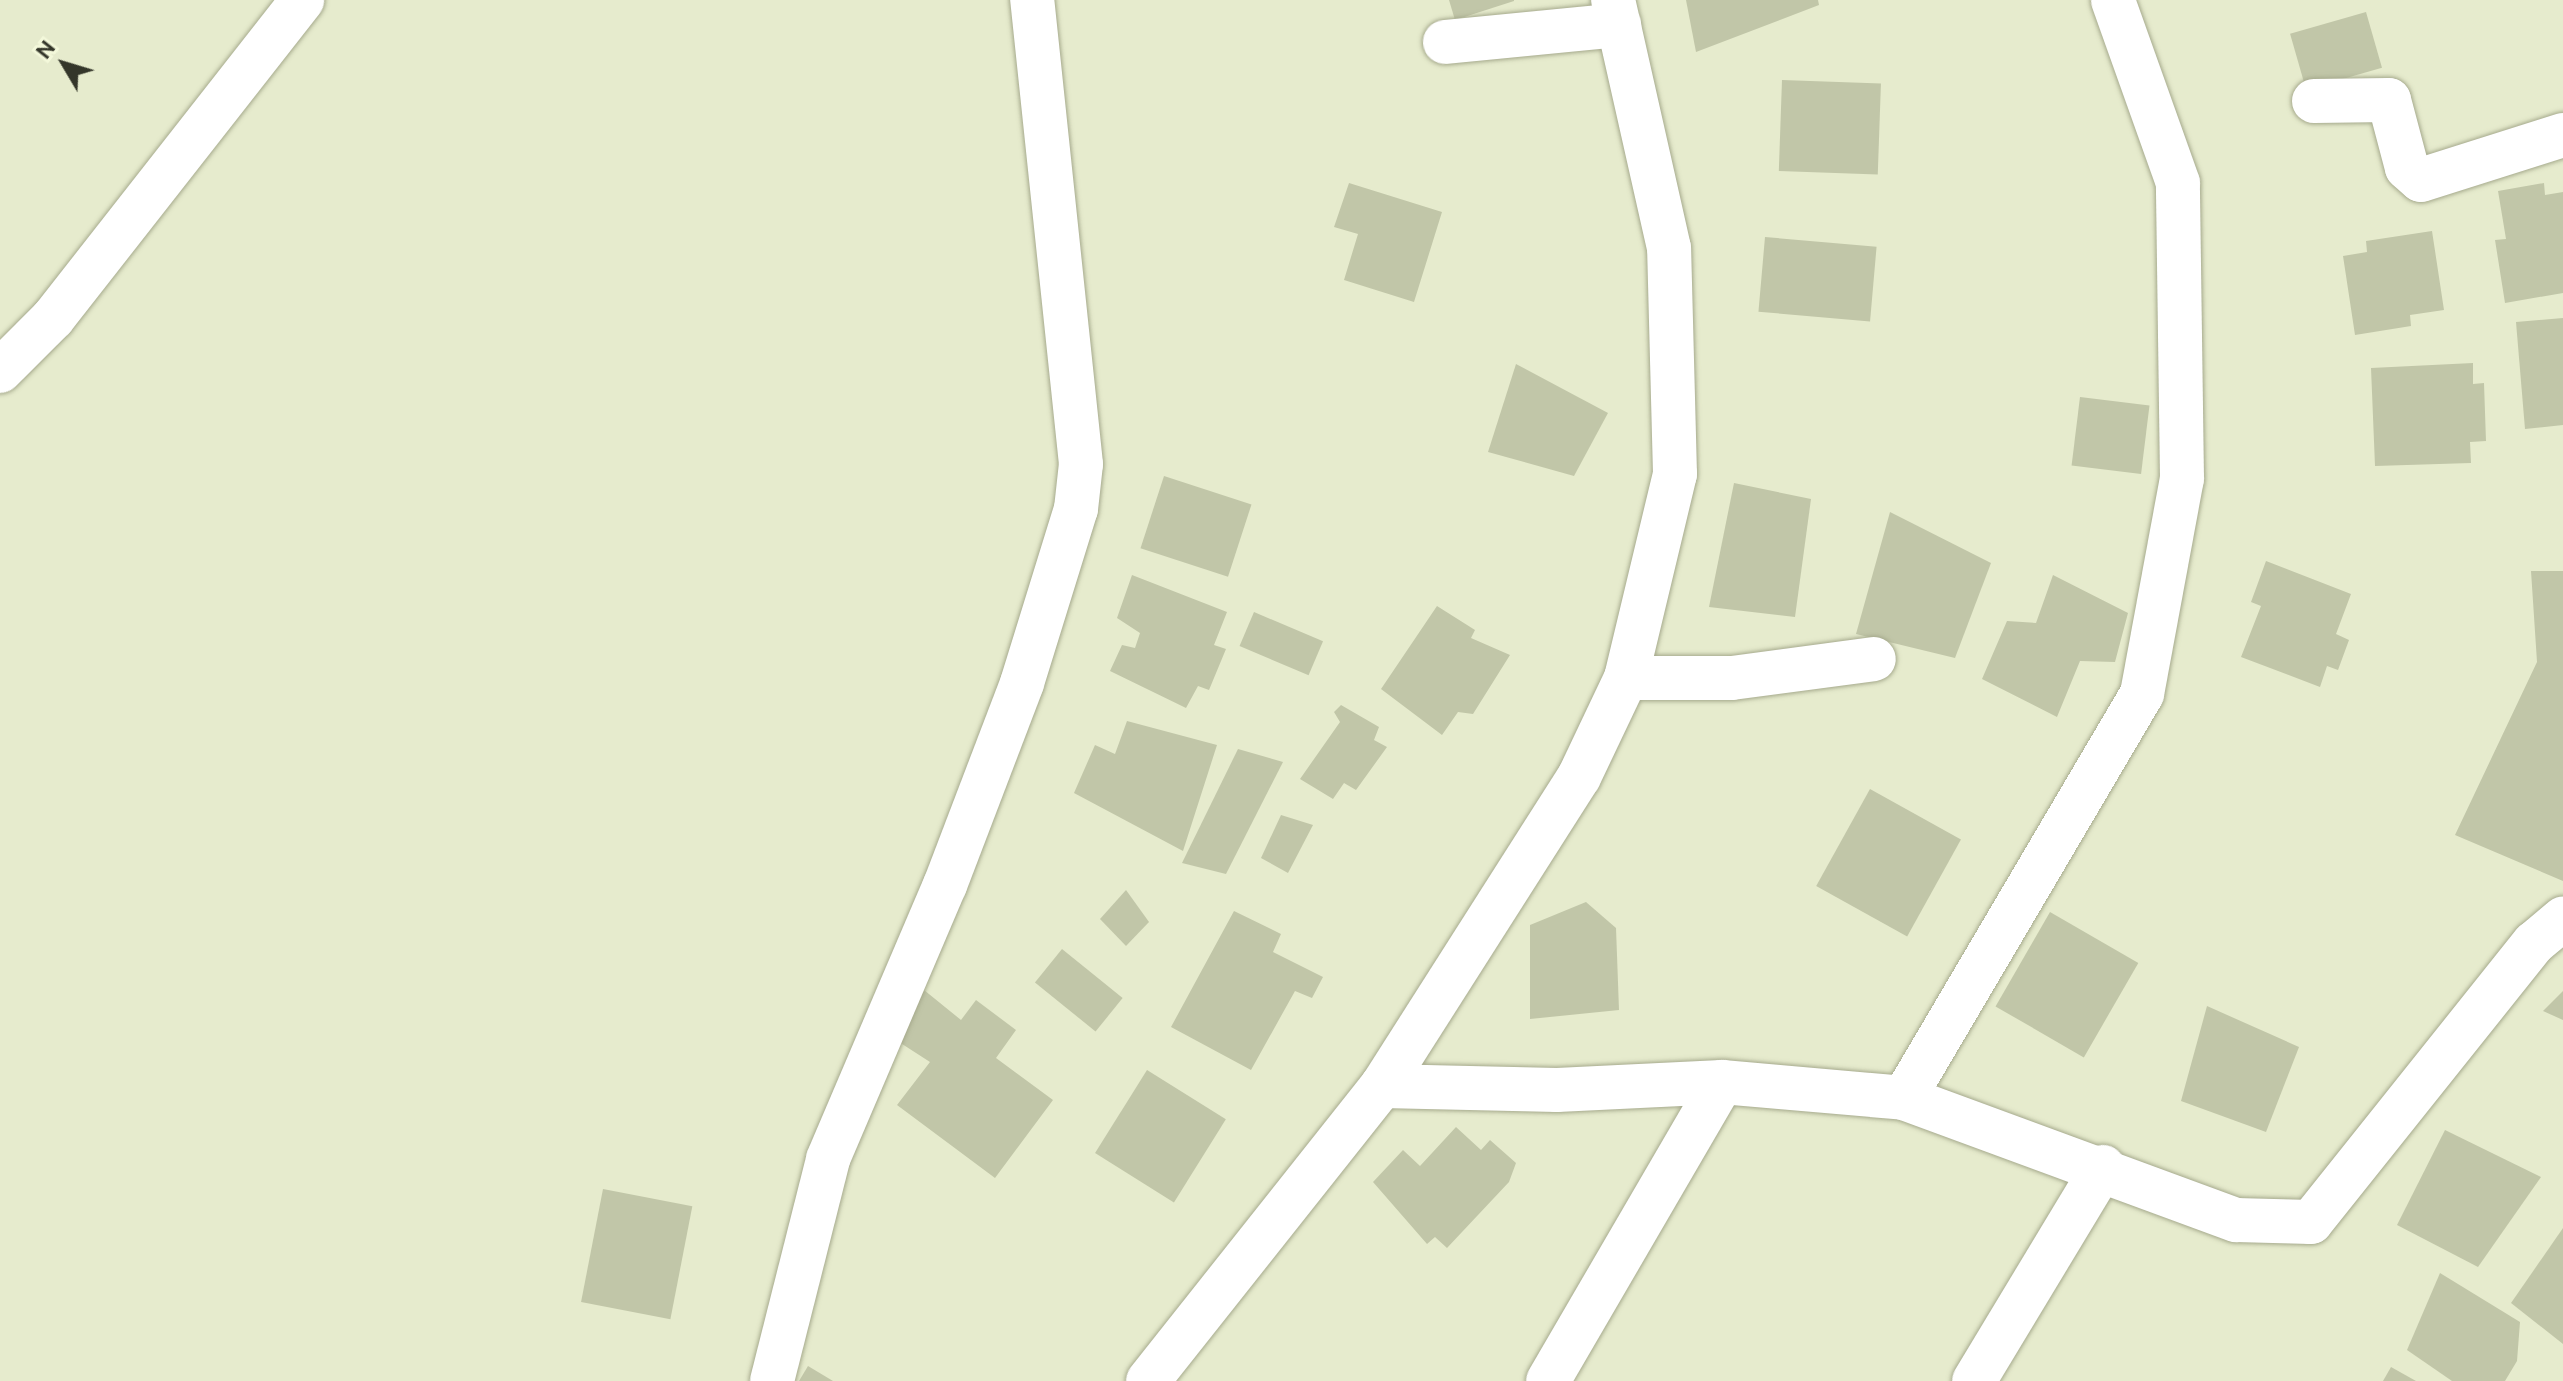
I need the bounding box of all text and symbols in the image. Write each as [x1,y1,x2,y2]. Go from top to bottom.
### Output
north arrow [24,24,104,104]
text: N [30,35,60,63]

